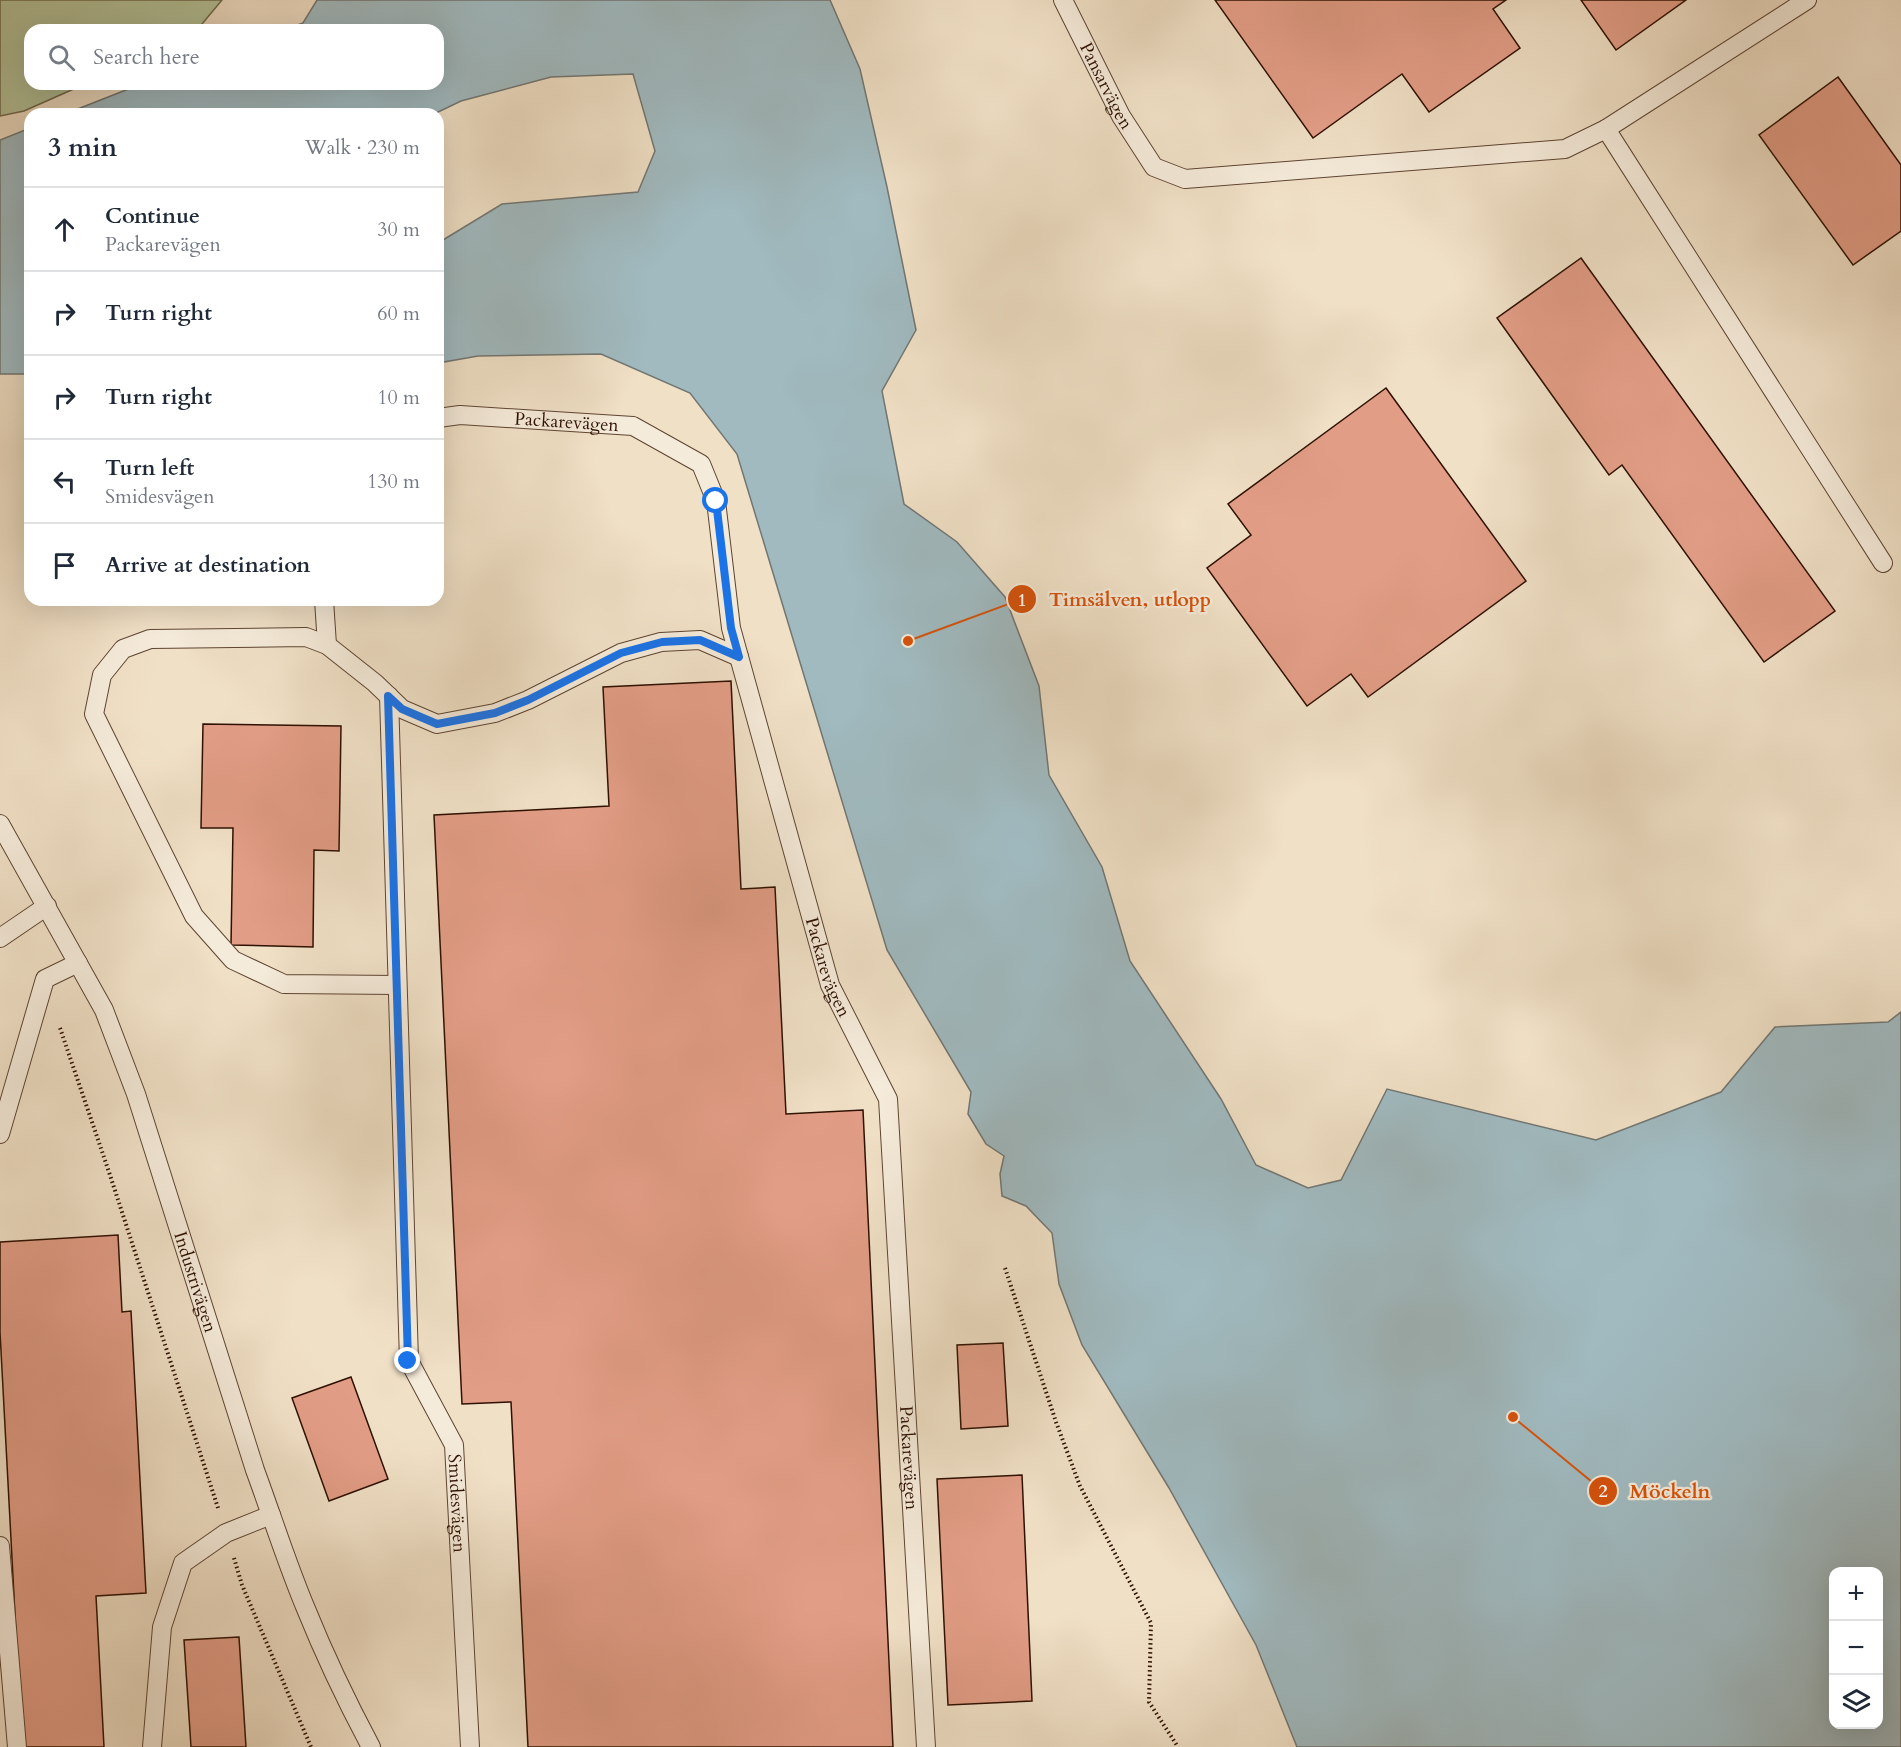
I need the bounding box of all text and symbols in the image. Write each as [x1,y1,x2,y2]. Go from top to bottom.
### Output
search box [24,24,444,90]
street label: Pansarvägen [1073,38,1139,135]
icon: search [45,41,78,74]
text: Search here [93,42,200,72]
text: 3 min [48,130,117,165]
text: Walk · 230 m [305,134,420,161]
text: Continue [105,201,200,231]
icon: ahead [48,213,81,246]
text: 30 m [377,216,420,243]
text: Packarevägen [105,231,221,258]
icon: right [48,297,81,330]
text: Turn right [105,298,212,328]
text: 60 m [377,300,420,327]
icon: right [48,381,81,414]
text: Turn right [105,382,212,412]
text: 10 m [377,384,420,411]
street label: Packarevägen [514,406,620,438]
text: Turn left [105,453,194,483]
icon: left [48,465,81,498]
text: 130 m [367,468,420,495]
text: Smidesvägen [105,483,215,510]
route start [702,487,728,513]
icon: arrive [48,549,81,582]
text: Arrive at destination [105,550,310,580]
callout: Timsälven, utlopp [1007,580,1223,618]
text: Timsälven, utlopp [1049,586,1211,613]
text: 1 [1017,588,1027,613]
street label: Packarevägen [799,914,857,1022]
street label: Industrivägen [167,1228,223,1336]
route end [394,1347,420,1373]
street label: Packarevägen [893,1405,924,1511]
street label: Smidesvägen [441,1453,472,1554]
callout: Möckeln [1588,1472,1723,1510]
text: Möckeln [1630,1478,1711,1505]
text: 2 [1598,1479,1608,1504]
map controls [1829,1567,1883,1729]
button: + [1829,1567,1883,1621]
button: − [1829,1621,1883,1675]
button: layers [1829,1675,1883,1729]

